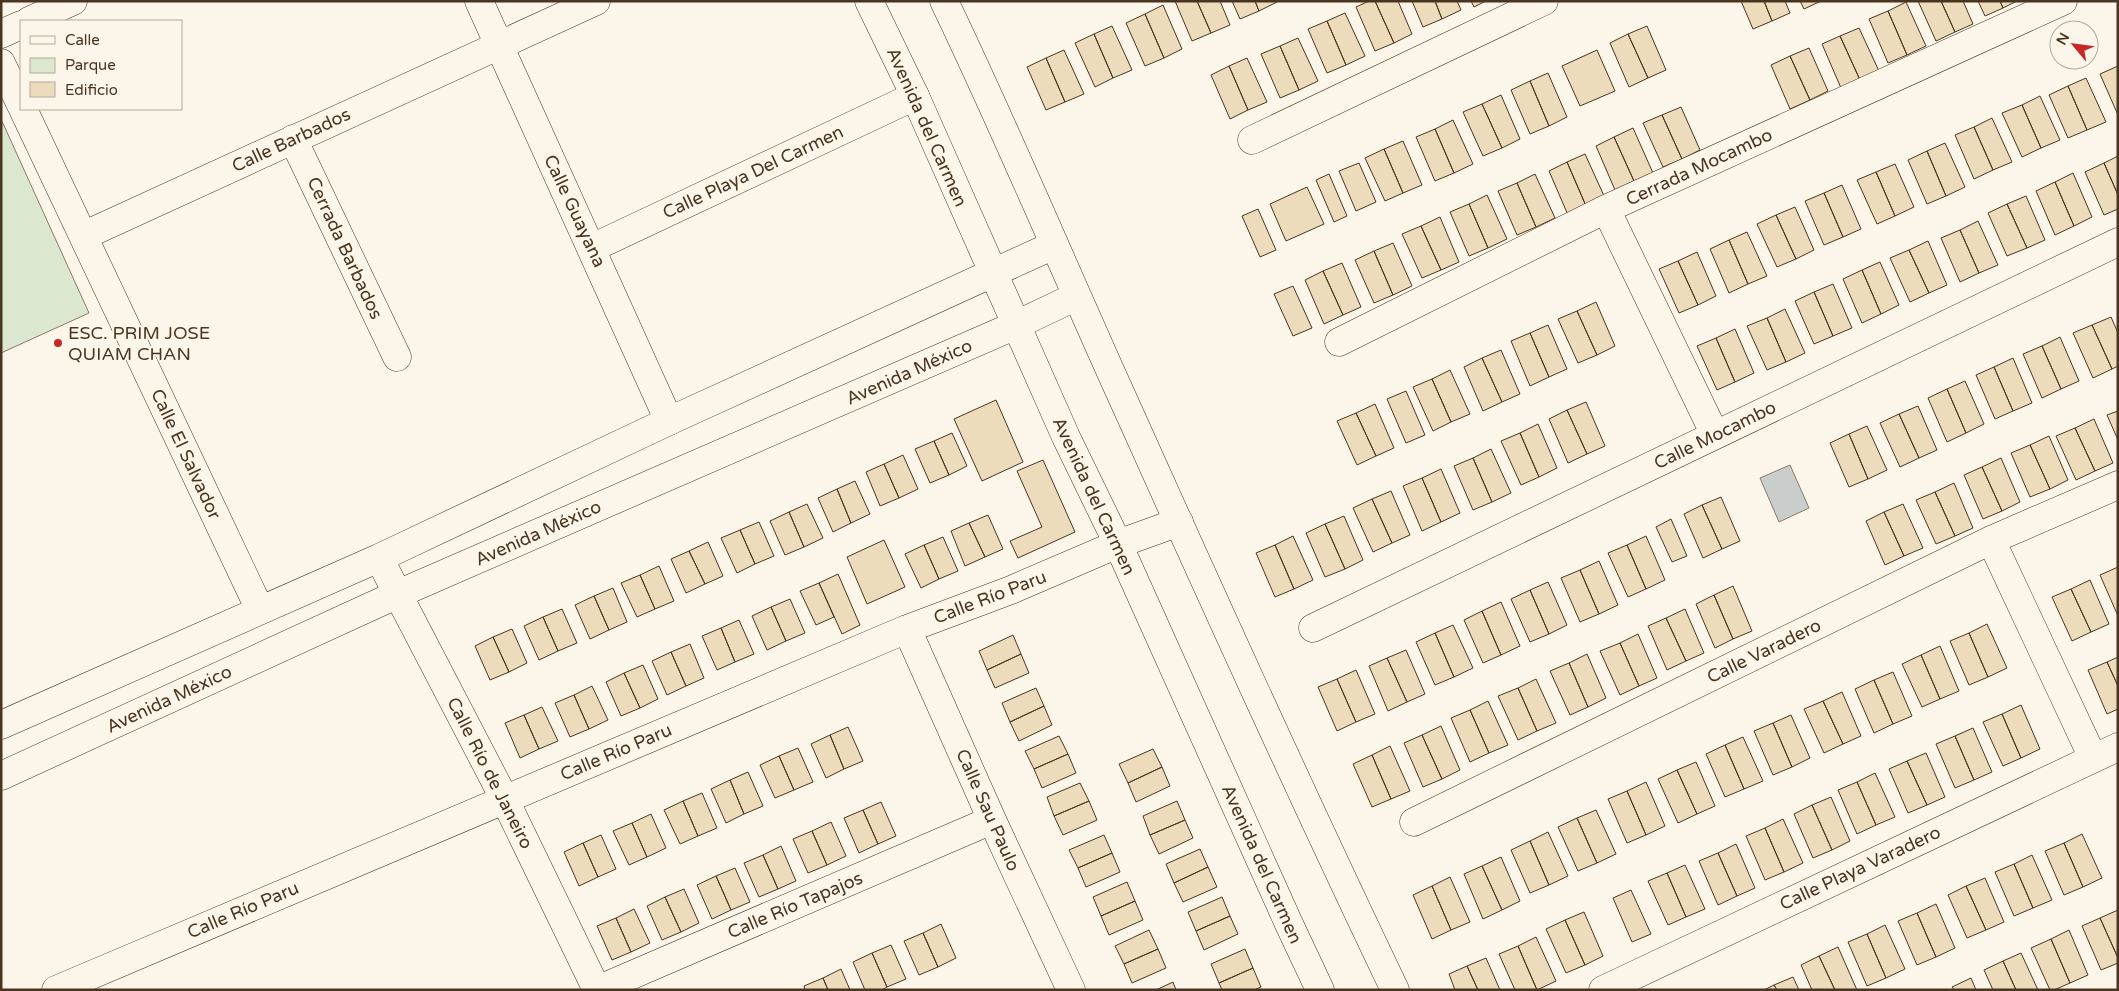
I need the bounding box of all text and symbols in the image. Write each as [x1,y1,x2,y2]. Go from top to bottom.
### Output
legend [20,20,182,110]
north arrow [2049,20,2099,70]
text: N [2053,30,2073,48]
text: Calle [65,31,100,49]
street label: Avenida del Carmen [882,44,972,210]
text: Parque [65,56,116,74]
text: Edificio [65,81,118,99]
street label: Calle Barbados [228,103,354,177]
street label: Calle Playa Del Carmen [659,120,847,224]
street label: Cerrada Mocambo [1622,123,1776,211]
street label: Calle Guayana [539,151,611,271]
street label: Cerrada Barbados [302,173,388,323]
place label: ESC. PRIM JOSE QUIAM CHAN [68,322,210,365]
street label: Avenida México [842,334,976,410]
marker: ESC. PRIM JOSE QUIAM CHAN [52,337,64,349]
street label: Calle El Salvador [146,385,226,523]
street label: Calle Mocambo [1650,396,1780,474]
street label: Avenida del Carmen [1048,413,1140,579]
street label: Avenida México [471,495,605,571]
street label: Calle Río Paru [931,565,1049,629]
street label: Calle Varadero [1703,614,1825,688]
street label: Avenida México [103,660,235,738]
street label: Calle Río de Janeiro [442,693,538,853]
street label: Calle Río Paru [557,719,675,785]
street label: Calle Sau Paulo [951,746,1025,874]
street label: Avenida del Carmen [1217,781,1307,947]
street label: Calle Playa Varadero [1776,821,1944,915]
street label: Calle Río Tapajos [724,867,866,943]
street label: Calle Río Paru [184,877,302,943]

